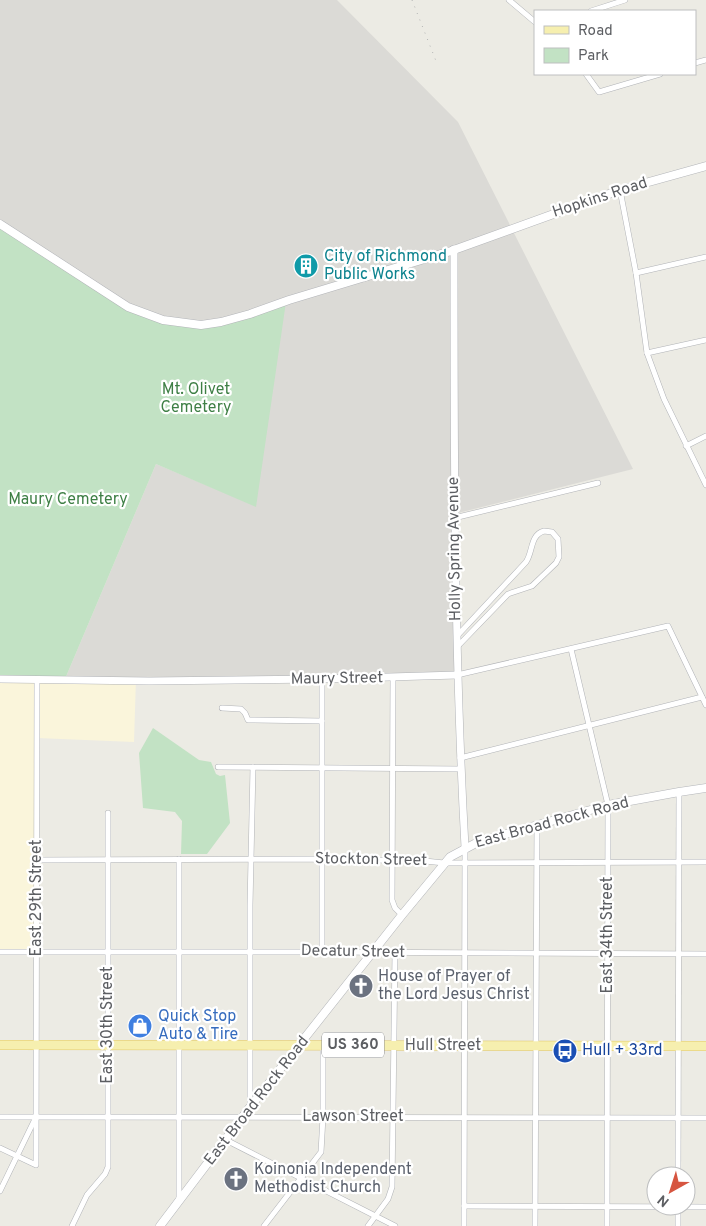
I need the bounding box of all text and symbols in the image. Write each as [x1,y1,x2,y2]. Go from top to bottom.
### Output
legend [534,10,696,75]
text: Road [578,22,613,41]
text: Park [578,47,609,66]
street label: Hopkins Road [550,173,650,223]
place label: City of Richmond Public Works [324,247,447,285]
building icon: City of Richmond Public Works [293,253,319,279]
park label: Mt. Olivet Cemetery [161,380,231,418]
street label: Holly Spring Avenue [444,477,466,621]
park label: Maury Cemetery [8,490,128,510]
street label: Maury Street [291,668,383,690]
street label: East Broad Rock Road [473,793,631,853]
street label: East 29th Street [27,840,47,956]
street label: Stockton Street [315,849,427,871]
street label: East 34th Street [598,876,618,994]
street label: Decatur Street [301,941,405,963]
street label: East 30th Street [98,966,118,1084]
place label: House of Prayer of the Lord Jesus Christ [378,967,530,1005]
church icon: House of Prayer of the Lord Jesus Christ [348,973,374,999]
place label: Quick Stop Auto & Tire [158,1007,238,1045]
shop icon: Quick Stop Auto & Tire [127,1013,153,1039]
street label: East Broad Rock Road [200,1032,314,1170]
road number: US 360 [322,1032,384,1058]
street label: Hull Street [405,1036,481,1056]
bus stop icon: Hull + 33rd [552,1038,578,1064]
place label: Hull + 33rd [582,1041,663,1061]
street label: Lawson Street [302,1107,404,1127]
place label: Koinonia Independent Methodist Church [254,1160,412,1198]
church icon: Koinonia Independent Methodist Church [223,1166,249,1192]
north arrow [646,1166,696,1216]
text: N [655,1190,673,1210]

